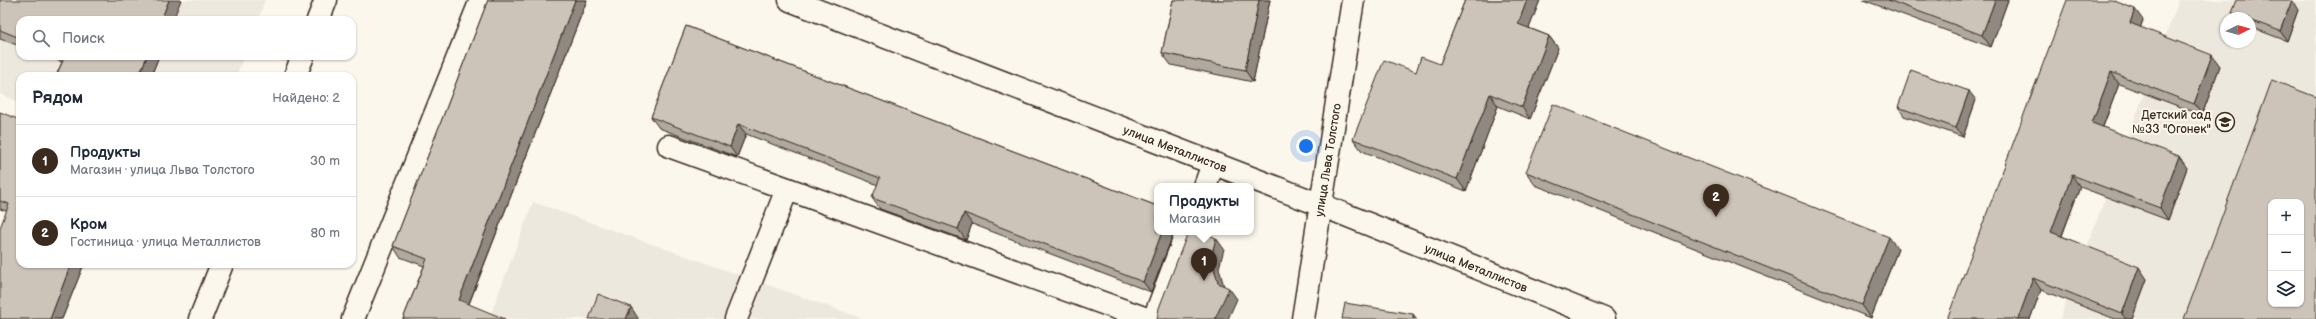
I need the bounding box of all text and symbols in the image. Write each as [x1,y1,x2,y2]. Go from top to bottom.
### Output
north arrow [2220,12,2256,48]
search box [16,16,356,60]
icon: search [30,27,52,49]
text: Поиск [62,29,105,48]
text: Рядом [32,88,83,108]
text: Найдено: 2 [272,90,340,106]
street label: улица Льва Толстого [1312,102,1345,218]
place label: Детский сад №33 "Огонек" [2132,108,2212,137]
school or university icon: Детский сад №33 "Огонек" [2214,111,2236,133]
street label: улица Металлистов [1121,123,1229,176]
your location [1296,136,1316,156]
text: Продукты [70,143,141,162]
text: 1 [42,153,48,169]
text: 30 m [310,153,340,169]
text: Магазин · улица Льва Толстого [70,162,255,178]
popup [1154,183,1254,235]
pin: 2 [1703,184,1729,217]
text: Продукты [1169,192,1239,211]
map controls [2268,199,2304,307]
button: + [2268,199,2304,235]
text: Магазин [1169,211,1221,227]
text: Кром [70,215,107,234]
text: 2 [41,225,49,241]
text: 80 m [311,225,340,241]
text: Гостиница · улица Металлистов [70,234,261,250]
button: − [2268,235,2304,271]
street label: улица Металлистов [1422,241,1530,296]
pin: 1 [1191,248,1217,281]
button: layers [2268,271,2304,307]

